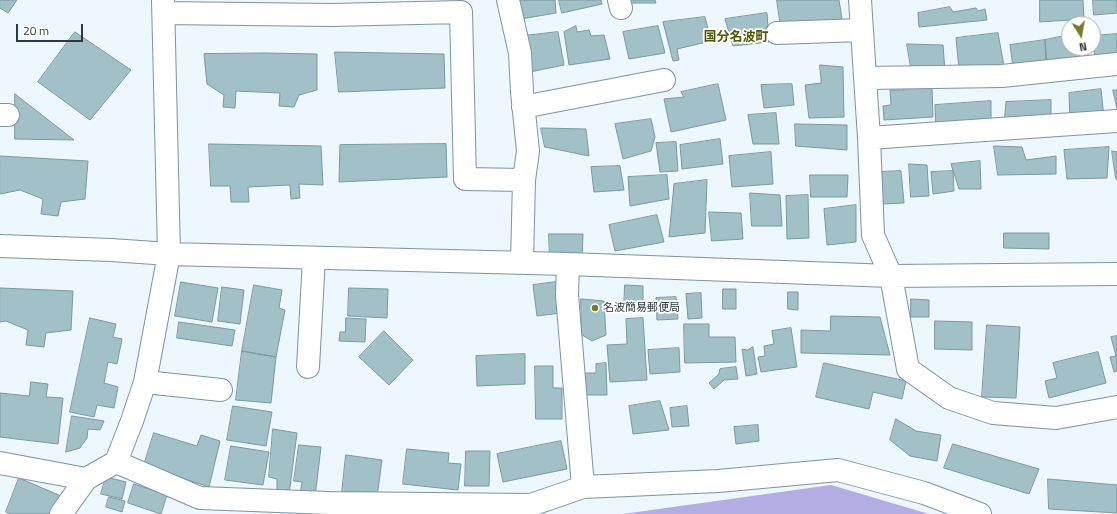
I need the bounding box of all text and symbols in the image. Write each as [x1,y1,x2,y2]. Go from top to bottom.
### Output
scale bar [18,16,85,42]
north arrow [1061,16,1101,56]
text: 20 m [23,21,49,40]
district label: 国分名波町 [704,30,768,46]
text: N [1078,38,1088,55]
place label: 名波簡易郵便局 [603,301,680,315]
marker: 名波簡易郵便局 [590,303,600,313]

